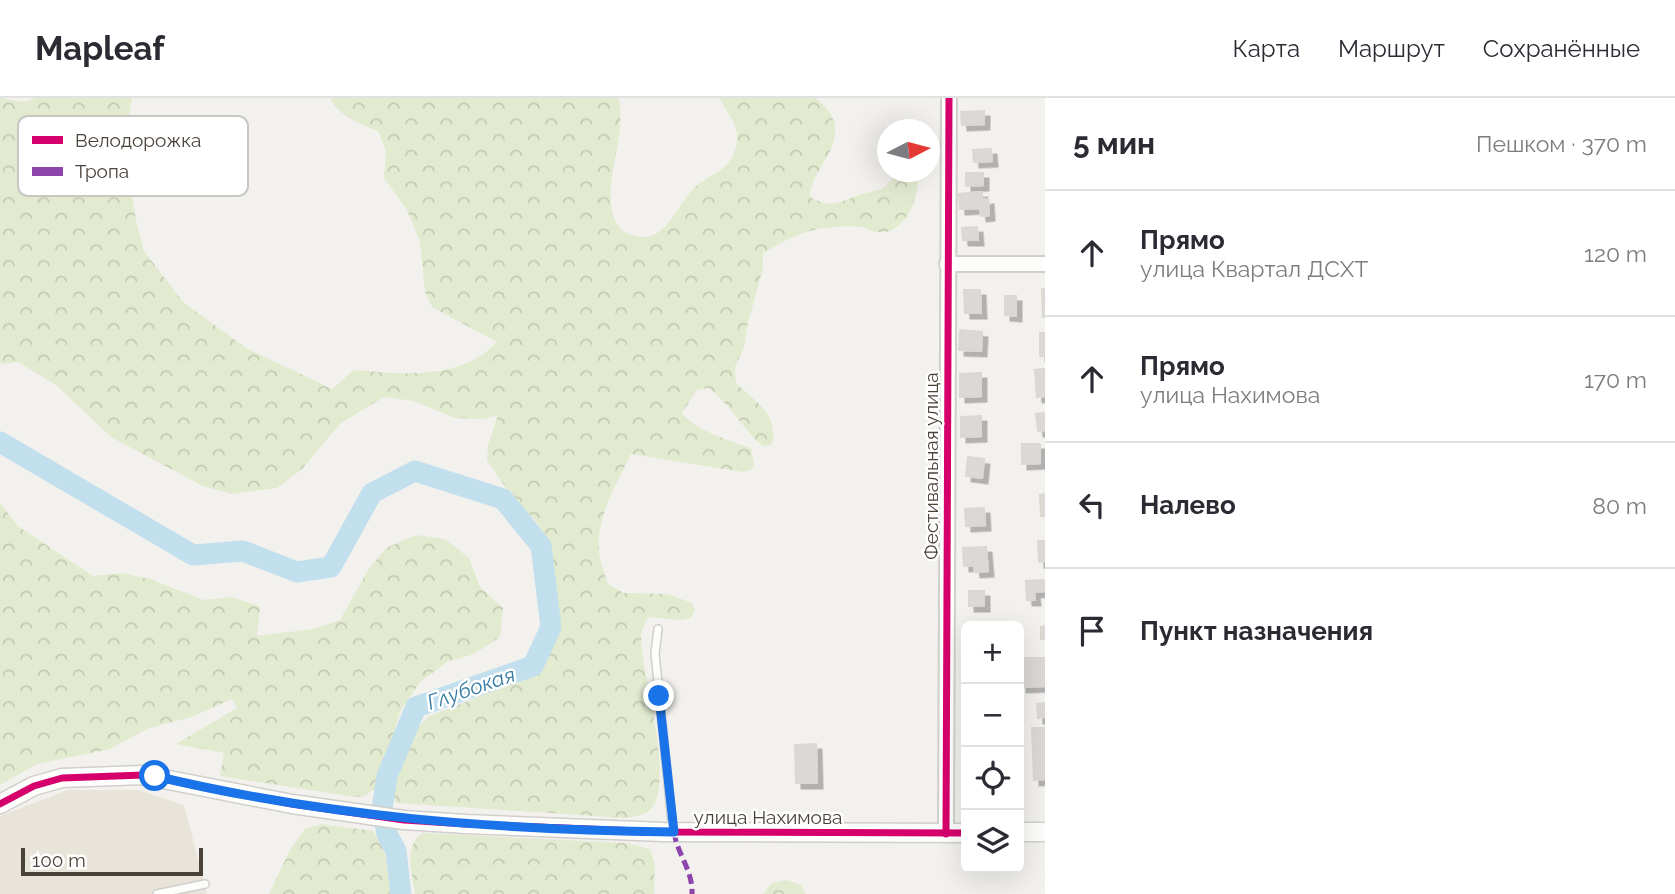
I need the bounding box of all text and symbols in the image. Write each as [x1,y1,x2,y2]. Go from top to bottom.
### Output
text: Mapleaf [35,29,165,68]
text: Карта [1232,34,1300,63]
text: Маршрут [1338,34,1445,63]
text: Сохранённые [1483,34,1640,63]
legend [18,116,248,196]
north arrow [877,119,940,182]
text: 5 мин [1073,126,1155,161]
text: Велодорожка [75,129,201,151]
text: Пешком · 370 m [1476,130,1647,157]
text: Тропа [75,160,129,182]
text: Прямо [1140,225,1225,255]
icon: ahead [1073,234,1111,272]
text: 120 m [1584,240,1647,267]
text: улица Квартал ДСХТ [1140,255,1368,282]
text: Прямо [1140,351,1225,381]
icon: ahead [1073,360,1111,398]
text: 170 m [1584,366,1647,393]
street label: Фестивальная улица [920,372,942,560]
text: улица Нахимова [1140,381,1320,408]
icon: left [1073,486,1111,524]
text: Налево [1140,490,1236,520]
text: 80 m [1592,492,1647,519]
icon: arrive [1073,612,1111,650]
text: Пункт назначения [1140,616,1373,646]
map controls [961,621,1024,873]
button: + [961,621,1024,684]
water label: Глубокая [424,661,518,715]
route end [643,680,674,711]
button: − [961,684,1024,747]
button: locate [961,747,1024,810]
route start [139,760,170,791]
street label: улица Нахимова [694,806,842,828]
button: layers [961,810,1024,873]
scale bar [21,845,203,877]
text: 100 m [32,849,86,871]

